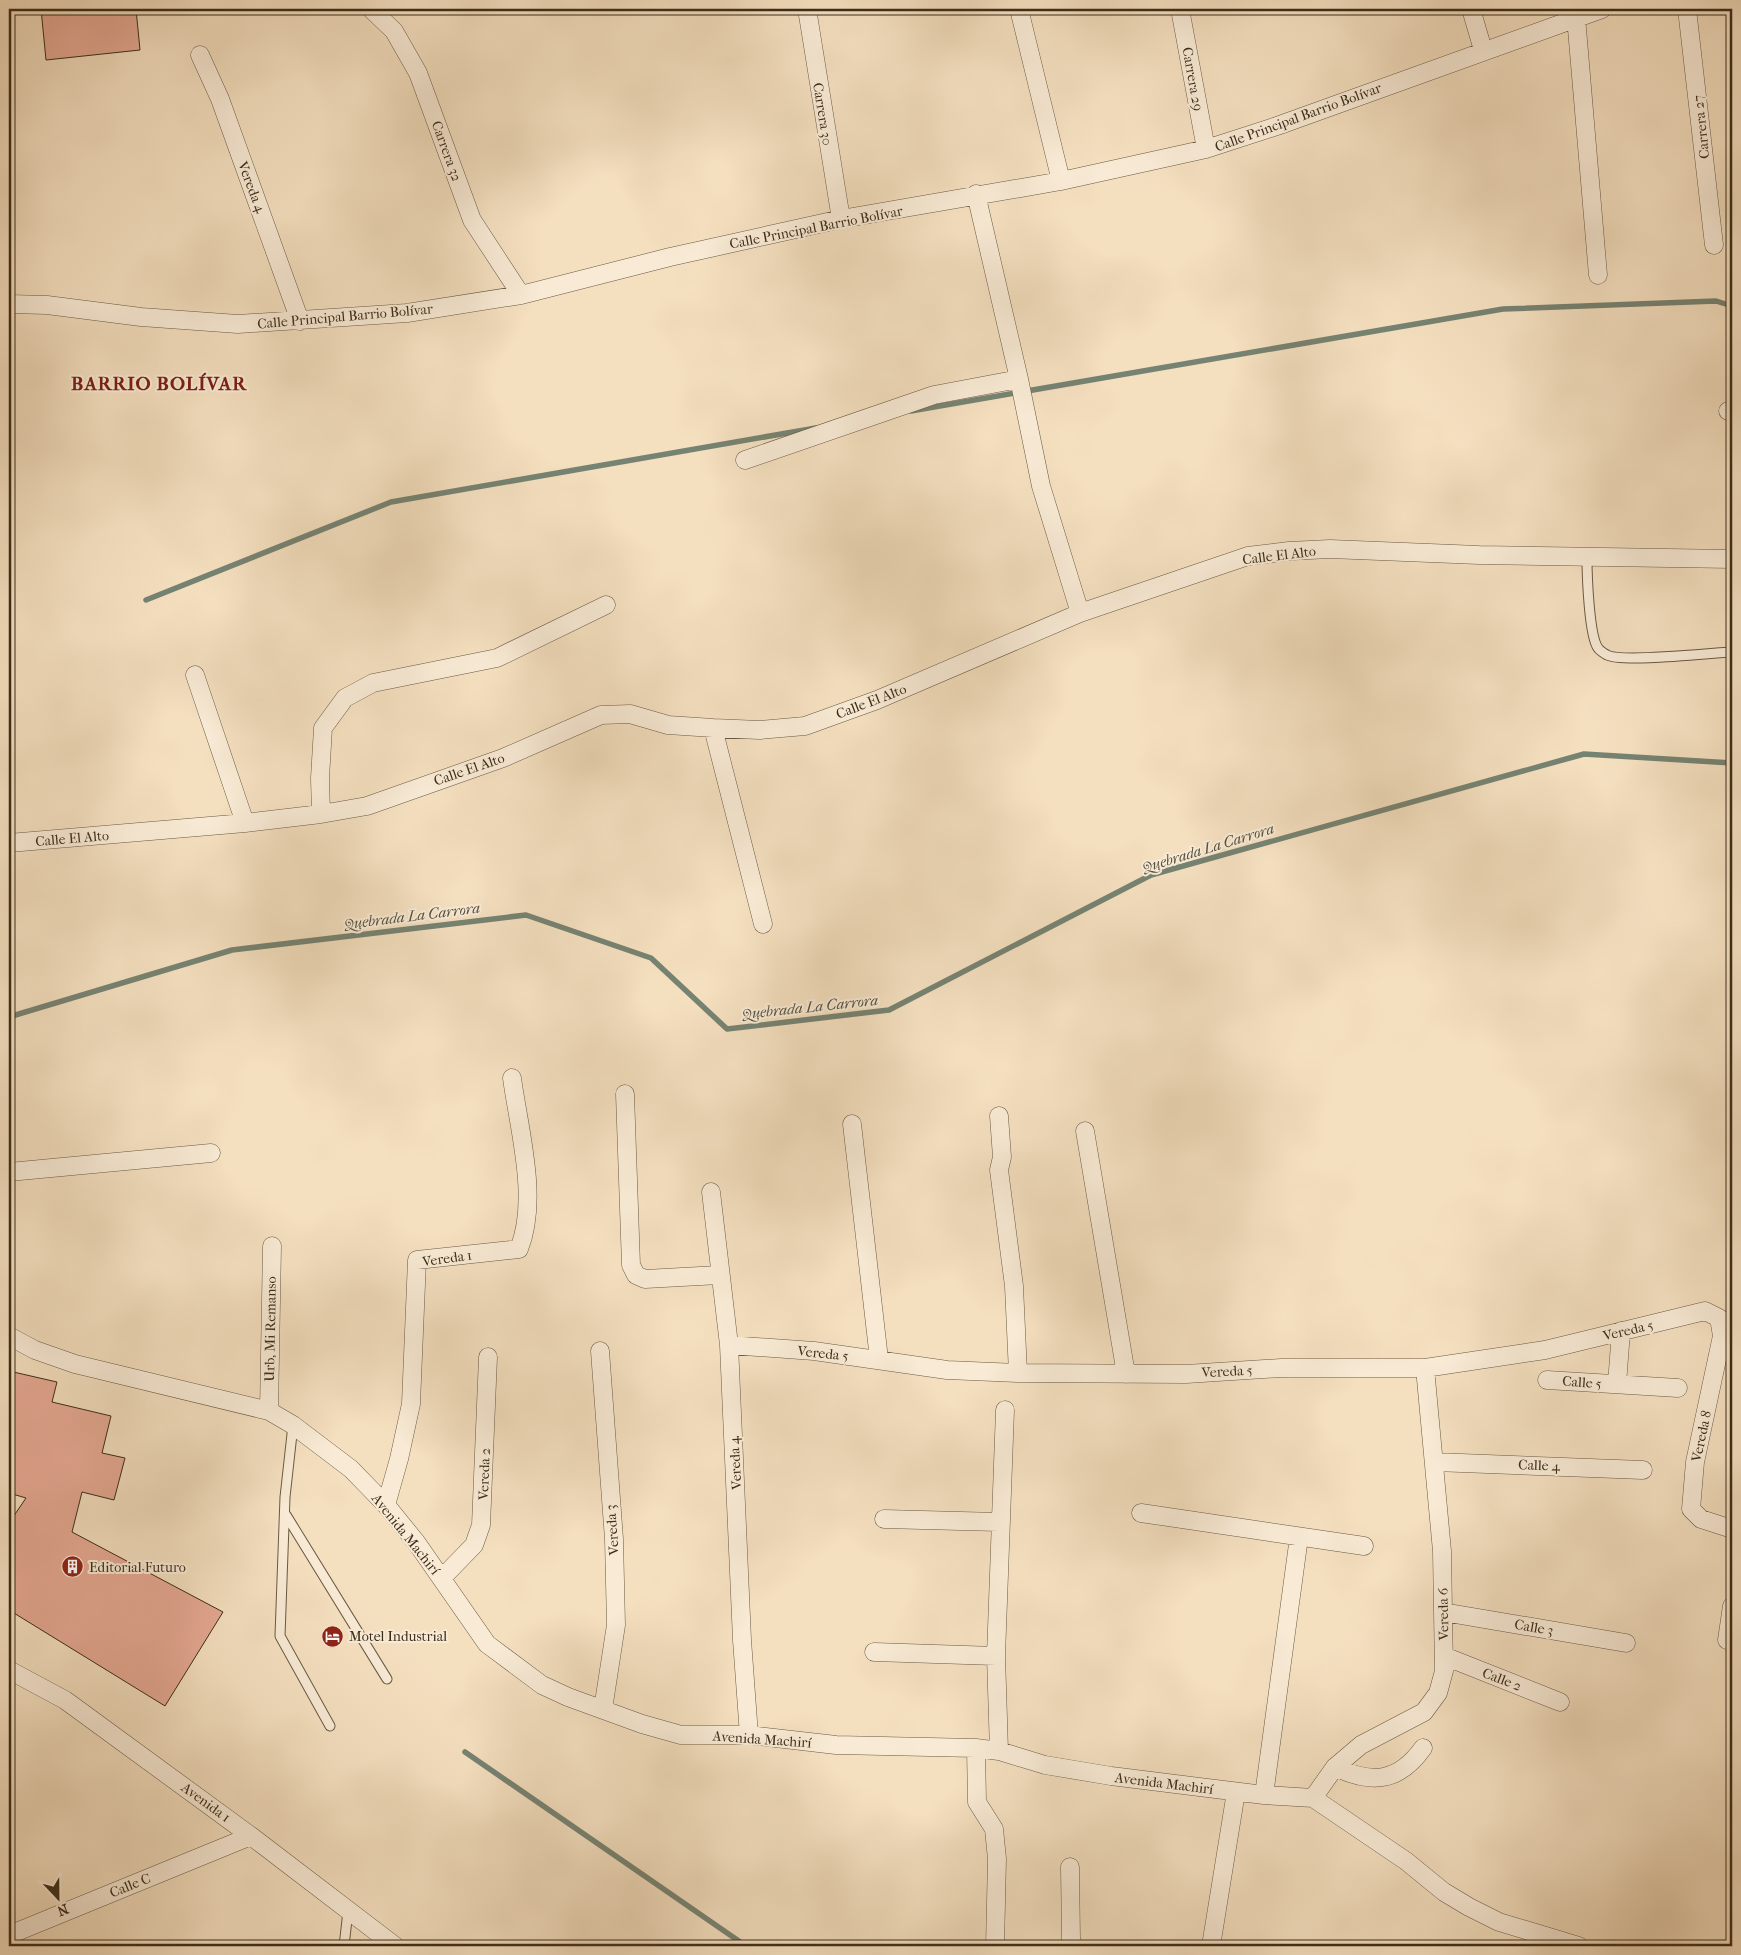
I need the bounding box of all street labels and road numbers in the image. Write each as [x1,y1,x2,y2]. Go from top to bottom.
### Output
street label: Carrera 29 [1179,46,1206,112]
street label: Calle Principal Barrio Bolívar [1213,79,1384,156]
street label: Carrera 30 [809,81,836,147]
street label: Carrera 27 [1690,94,1713,160]
street label: Carrera 32 [428,119,465,184]
street label: Vereda 4 [234,158,269,216]
street label: Calle Principal Barrio Bolívar [728,202,904,253]
street label: Calle Principal Barrio Bolívar [257,300,434,333]
street label: Calle El Alto [1241,543,1317,568]
street label: Calle El Alto [834,680,909,723]
street label: Calle El Alto [431,749,507,790]
street label: Calle El Alto [35,827,110,850]
street label: Vereda 1 [420,1247,473,1271]
street label: Urb, Mi Remanso [261,1276,280,1382]
street label: Vereda 5 [1600,1316,1655,1345]
street label: Vereda 5 [796,1342,849,1365]
street label: Vereda 5 [1200,1362,1253,1381]
street label: Calle 5 [1562,1373,1602,1392]
street label: Vereda 8 [1688,1409,1715,1464]
street label: Vereda 4 [726,1435,745,1491]
street label: Vereda 2 [475,1448,494,1501]
street label: Calle 4 [1518,1456,1561,1475]
street label: Avenida Machirí [367,1490,444,1579]
street label: Vereda 3 [602,1504,623,1557]
street label: Vereda 6 [1435,1587,1452,1641]
street label: Calle 3 [1513,1616,1555,1639]
street label: Calle 2 [1480,1664,1524,1695]
street label: Avenida Machirí [711,1727,813,1751]
street label: Avenida Machirí [1113,1769,1215,1798]
street label: Avenida 1 [177,1778,234,1826]
street label: Calle C [107,1870,153,1901]

